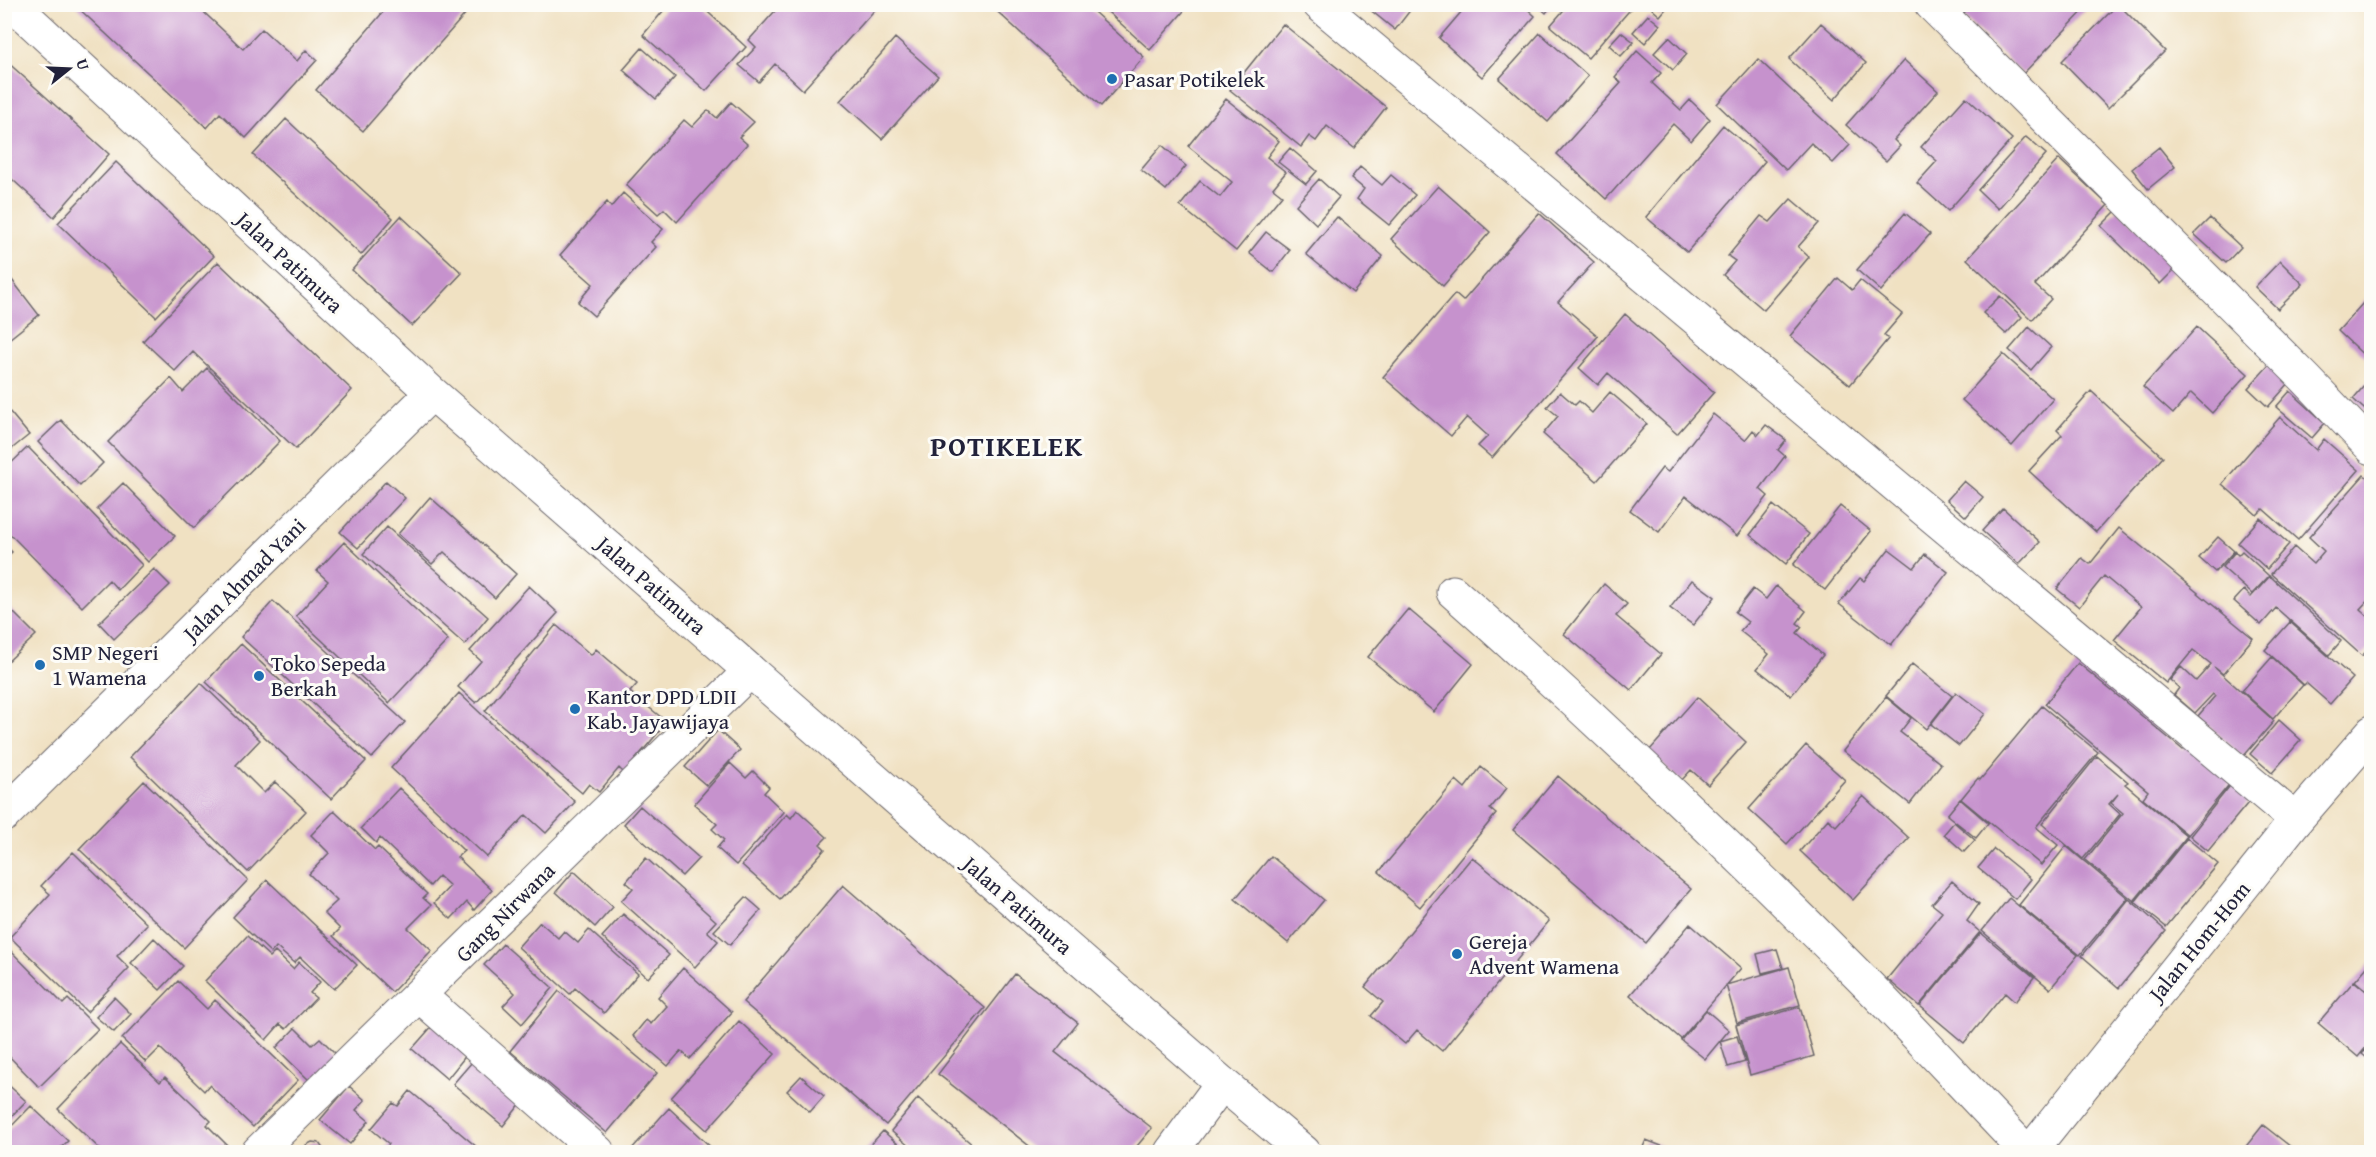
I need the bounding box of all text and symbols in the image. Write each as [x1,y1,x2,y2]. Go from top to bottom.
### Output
north arrow [39,39,99,99]
text: U [70,56,96,73]
place label: Pasar Potikelek [1124,63,1266,95]
marker: Pasar Potikelek [1105,72,1119,86]
street label: Jalan Patimura [227,202,351,321]
district label: POTIKELEK [930,425,1084,466]
street label: Jalan Ahmad Yani [173,510,313,650]
street label: Jalan Patimura [588,526,714,642]
place label: SMP Negeri 1 Wamena [52,636,159,693]
place label: Toko Sepeda Berkah [271,647,387,704]
marker: SMP Negeri 1 Wamena [33,658,47,672]
marker: Toko Sepeda Berkah [252,669,266,683]
place label: Kantor DPD LDII Kab. Jayawijaya [587,680,737,737]
marker: Kantor DPD LDII Kab. Jayawijaya [568,702,582,716]
street label: Jalan Patimura [954,846,1080,962]
street label: Gang Nirwana [448,854,563,969]
street label: Jalan Hom-Hom [2139,874,2257,1010]
place label: Gereja Advent Wamena [1469,925,1620,982]
marker: Gereja Advent Wamena [1450,947,1464,961]

